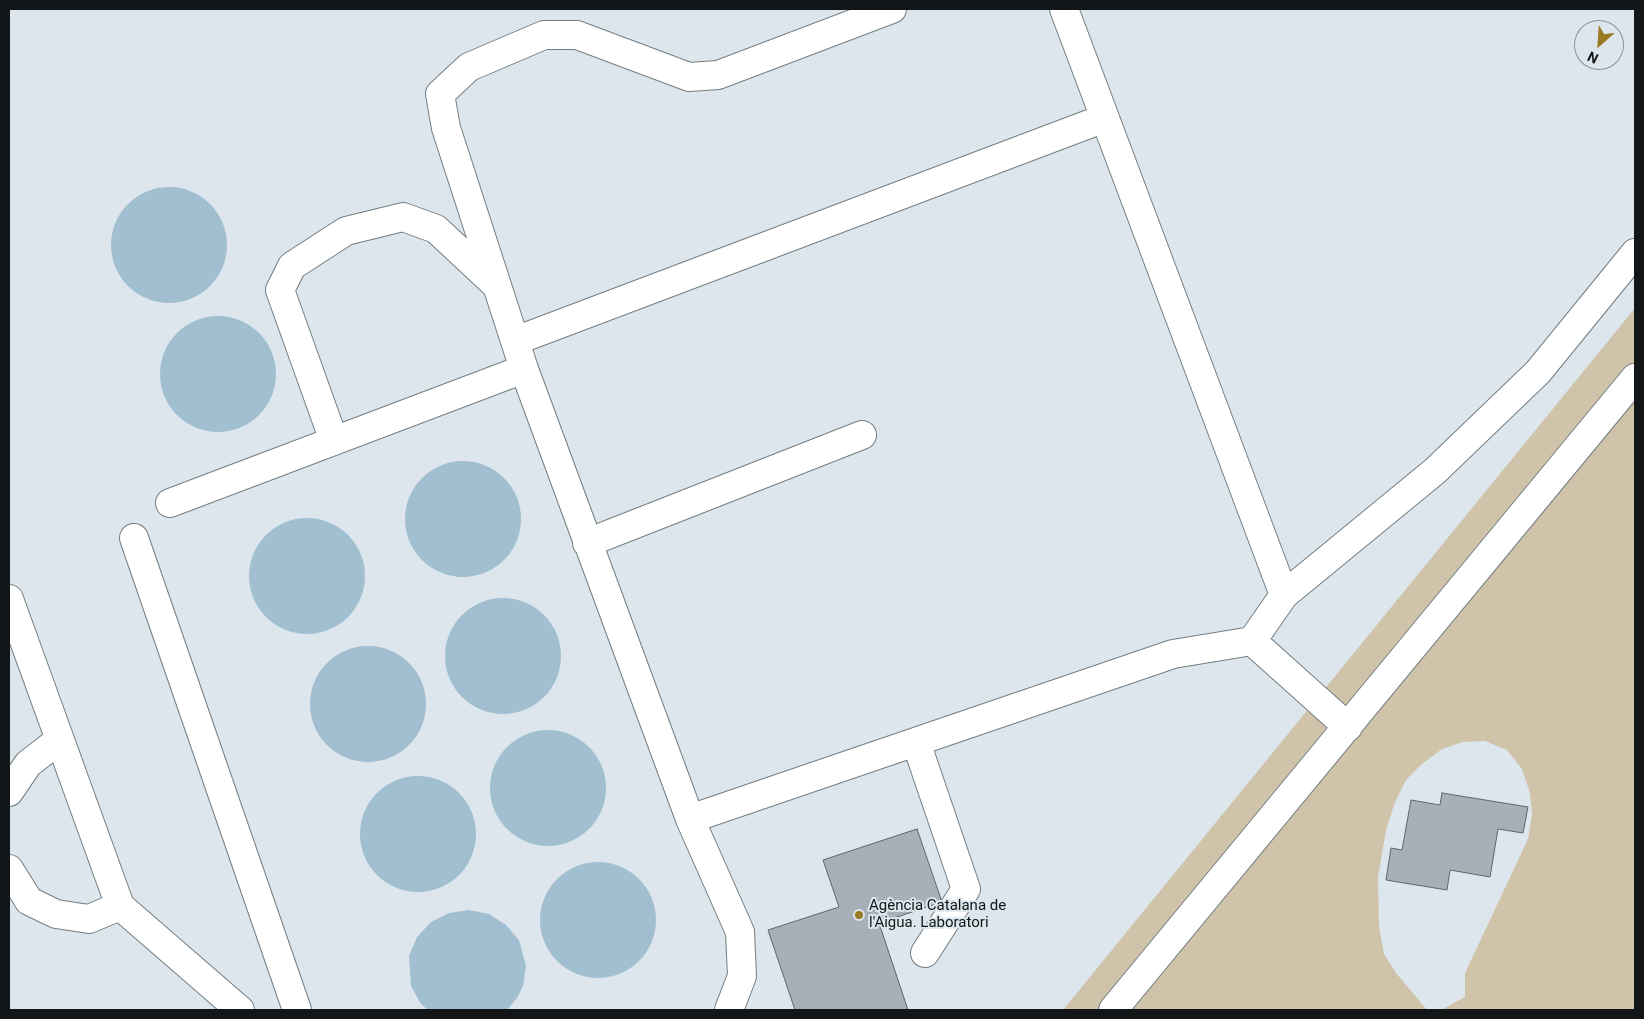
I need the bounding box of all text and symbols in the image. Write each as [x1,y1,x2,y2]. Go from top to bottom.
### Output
north arrow [1574,20,1624,70]
text: N [1585,48,1601,67]
place label: Agència Catalana de l'Aigua. Laboratori [869,897,1006,932]
marker: Agència Catalana de l'Aigua. Laboratori [853,909,865,921]

